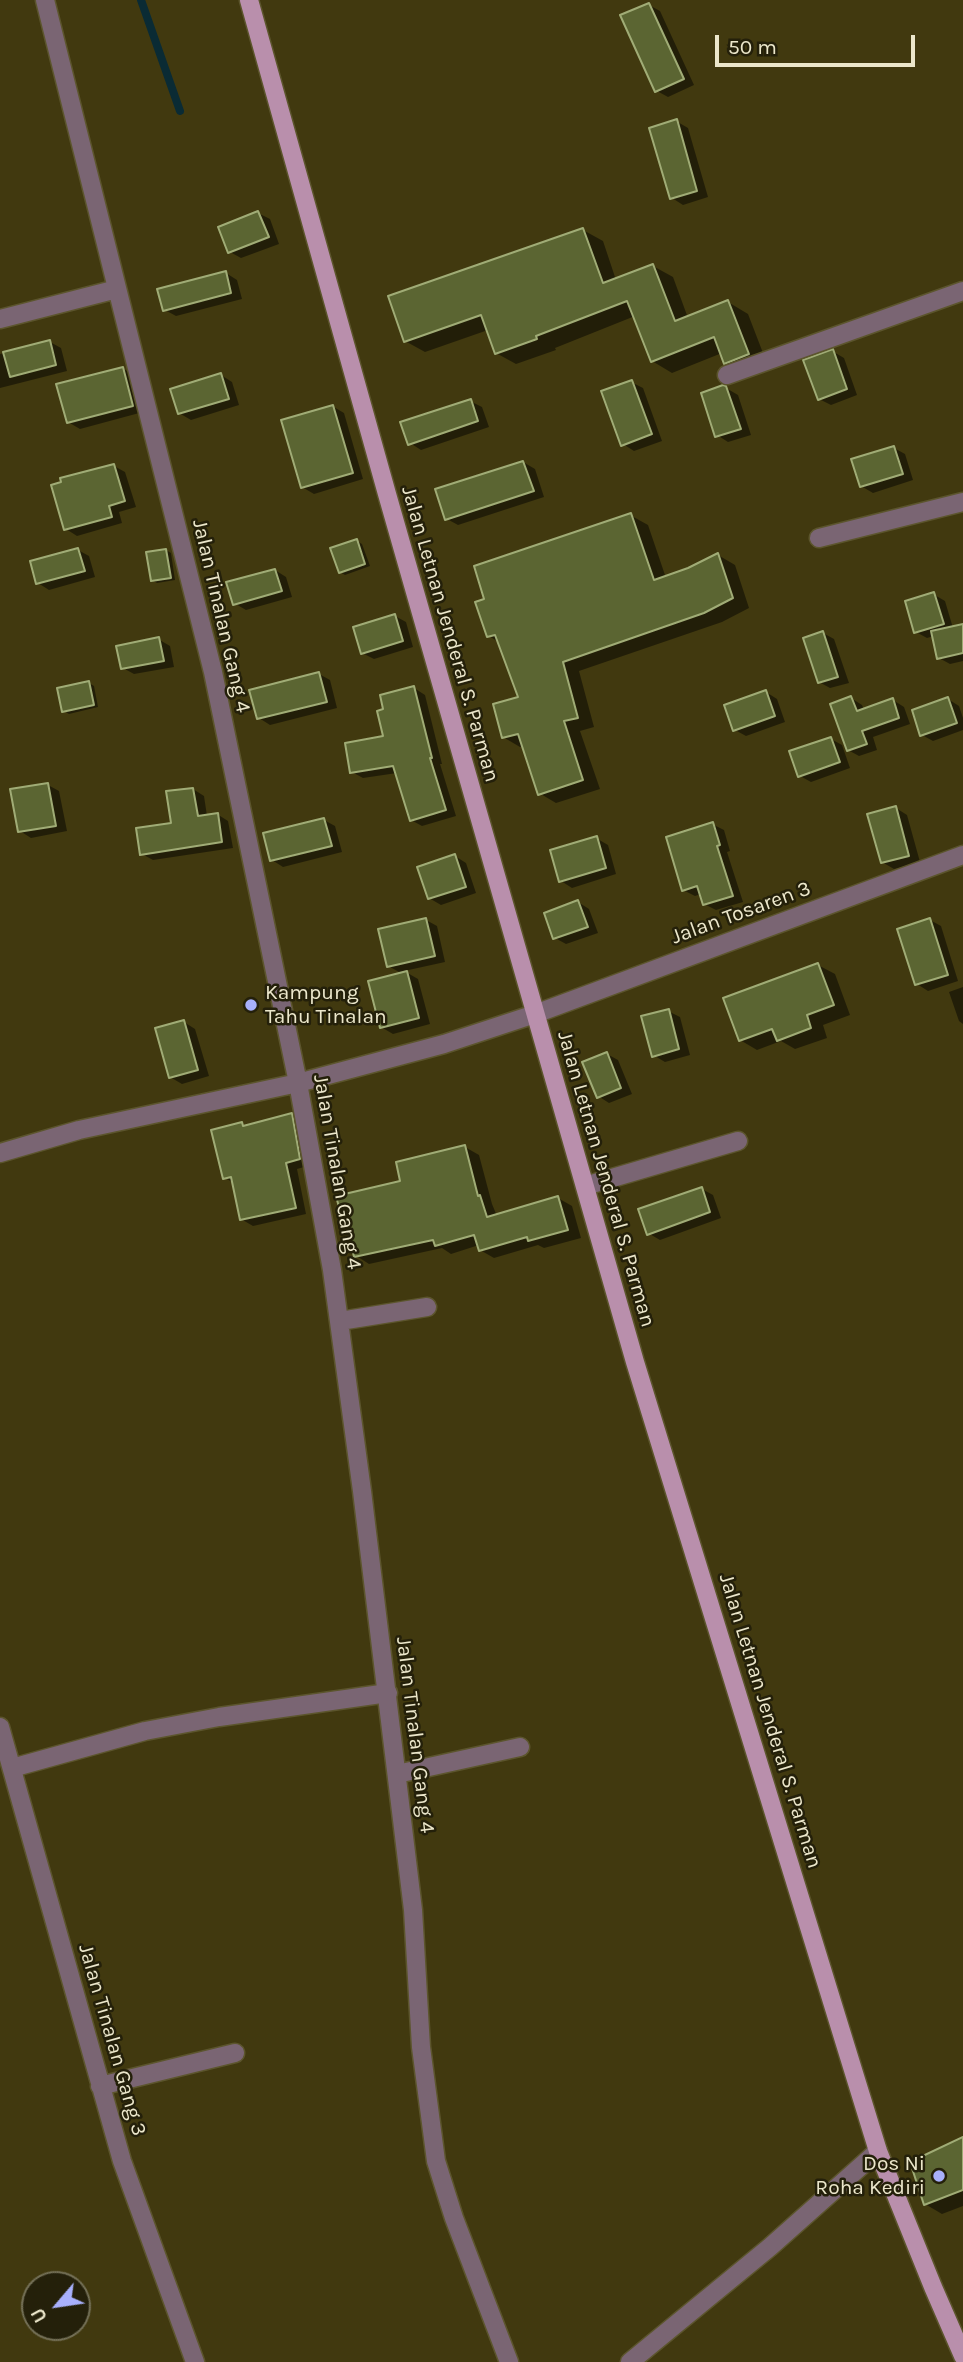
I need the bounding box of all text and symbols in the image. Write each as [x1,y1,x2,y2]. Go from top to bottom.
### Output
scale bar [718,21,918,65]
text: 50 m [728,35,777,59]
street label: Jalan Letnan Jenderal S. Parman [396,483,504,785]
street label: Jalan Tinalan Gang 4 [187,517,255,715]
street label: Jalan Tosaren 3 [668,876,814,950]
place label: Kampung Tahu Tinalan [265,980,387,1030]
marker: Kampung Tahu Tinalan [243,997,259,1013]
street label: Jalan Letnan Jenderal S. Parman [552,1028,660,1330]
street label: Jalan Tinalan Gang 4 [307,1073,367,1271]
street label: Jalan Letnan Jenderal S. Parman [713,1571,827,1871]
street label: Jalan Tinalan Gang 4 [390,1635,440,1835]
street label: Jalan Tinalan Gang 3 [73,1941,151,2139]
place label: Dos Ni Roha Kediri [815,2151,925,2201]
marker: Dos Ni Roha Kediri [931,2168,947,2184]
north arrow [21,2271,91,2341]
text: U [27,2304,52,2326]

